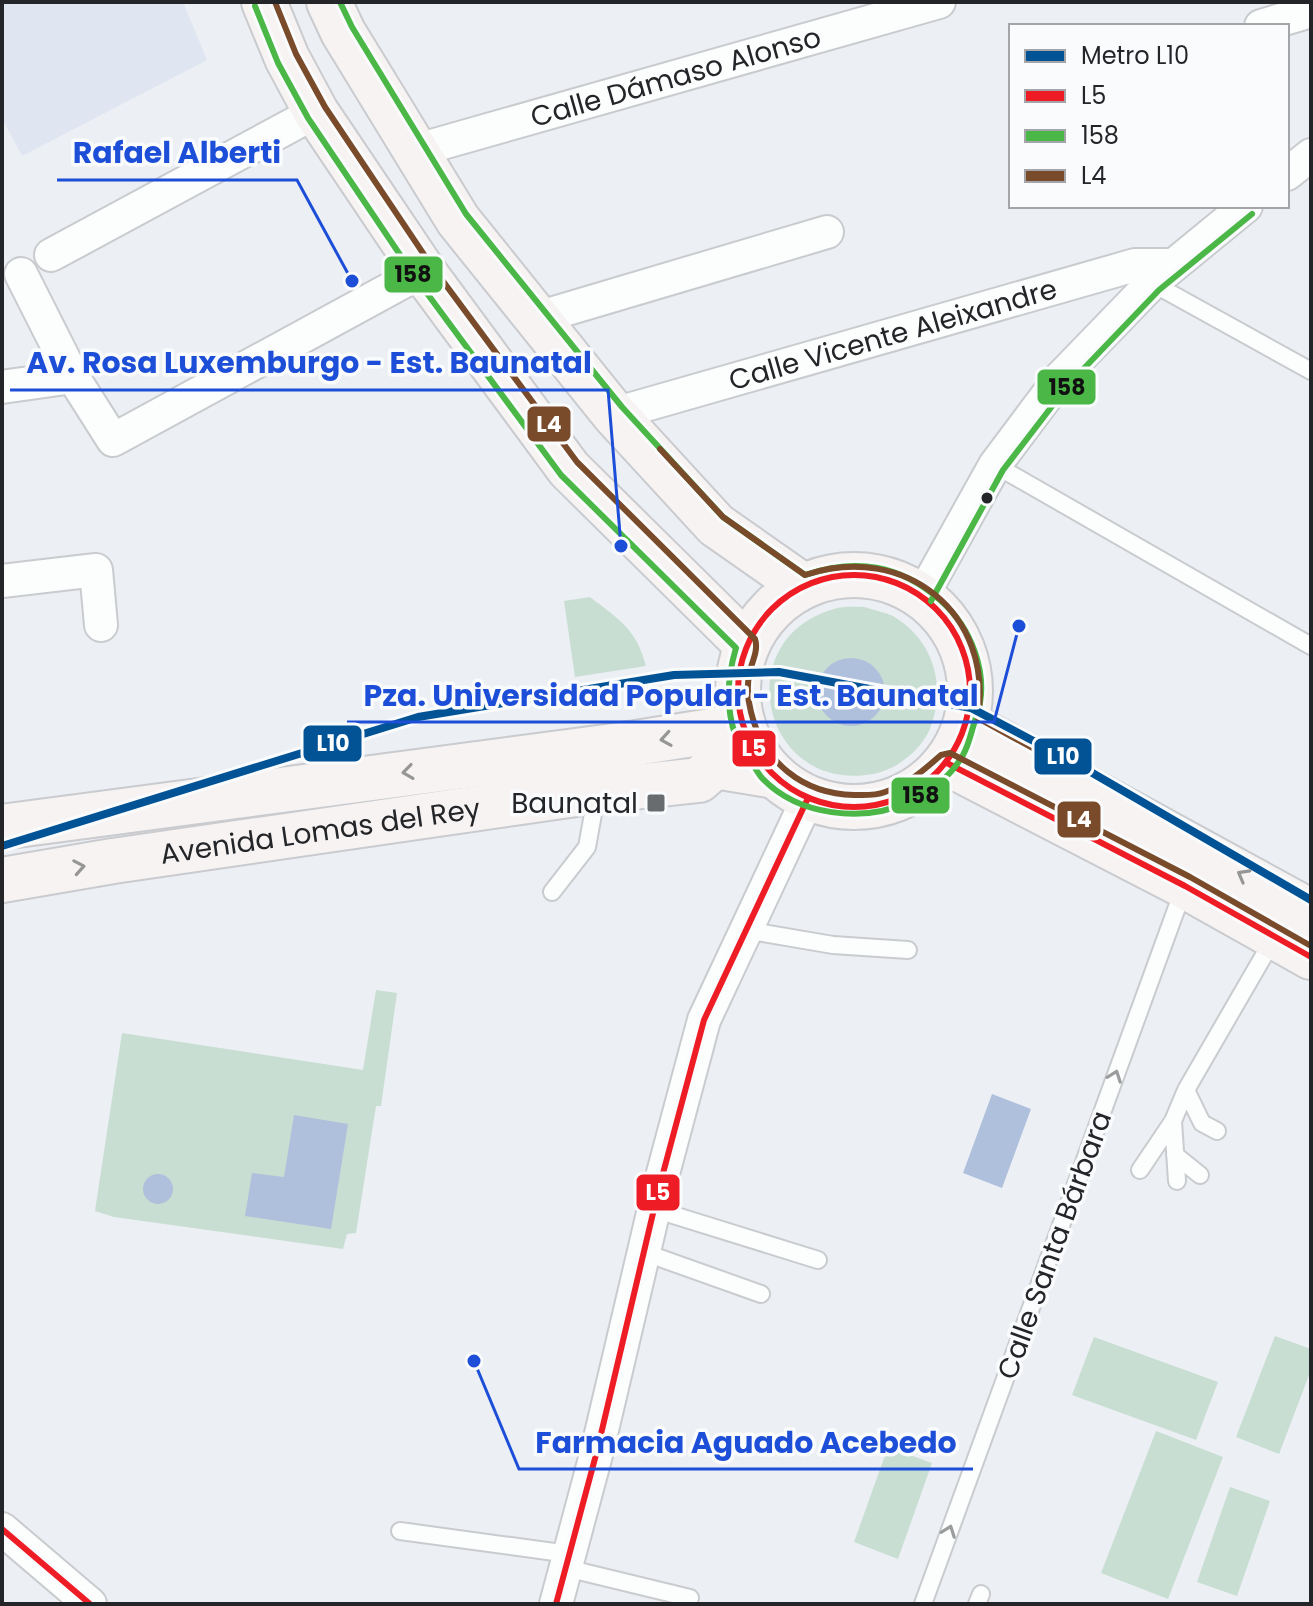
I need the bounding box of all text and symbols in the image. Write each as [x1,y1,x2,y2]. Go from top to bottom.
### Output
street label: Calle Dámaso Alonso [526,18,825,137]
legend [1009,24,1289,208]
text: Metro L10 [1081,39,1189,72]
text: L5 [1081,79,1106,112]
text: 158 [1081,119,1119,152]
callout: Rafael Alberti [57,126,297,180]
text: Rafael Alberti [73,131,281,174]
text: L4 [1081,159,1106,192]
line badge: 158 [383,255,444,294]
text: 158 [395,259,431,290]
street label: Calle Vicente Aleixandre [724,269,1062,400]
callout: Av. Rosa Luxemburgo - Est. Baunatal [10,336,608,390]
text: Av. Rosa Luxemburgo - Est. Baunatal [26,341,592,384]
line badge: 158 [1036,368,1097,406]
text: 158 [1049,372,1085,403]
line badge: L4 [526,405,572,443]
text: L4 [536,409,562,440]
unlabelled marker [979,490,995,506]
callout: Pza. Universidad Popular - Est. Baunatal [347,668,994,722]
text: Pza. Universidad Popular - Est. Baunatal [363,674,979,717]
line badge: L10 [302,724,363,763]
text: L10 [316,728,350,759]
line badge: L5 [731,729,777,768]
one-way arrow [659,730,673,747]
text: L5 [742,733,766,764]
line badge: L10 [1033,737,1093,776]
text: L10 [1046,741,1080,772]
one-way arrow [401,763,415,780]
line badge: 158 [890,776,951,815]
text: 158 [903,780,939,811]
place label: Baunatal [511,784,638,823]
street label: Avenida Lomas del Rey [158,789,483,874]
marker: Baunatal [645,792,667,814]
line badge: L4 [1056,800,1102,839]
text: L4 [1066,804,1092,835]
one-way arrow [72,859,86,876]
one-way arrow [1237,869,1251,885]
one-way arrow [1105,1070,1122,1084]
street label: Calle Santa Bárbara [988,1106,1121,1385]
line badge: L5 [635,1173,681,1212]
text: L5 [646,1177,670,1208]
callout: Farmacia Aguado Acebedo [519,1415,973,1469]
text: Farmacia Aguado Acebedo [535,1421,957,1464]
one-way arrow [940,1525,956,1539]

